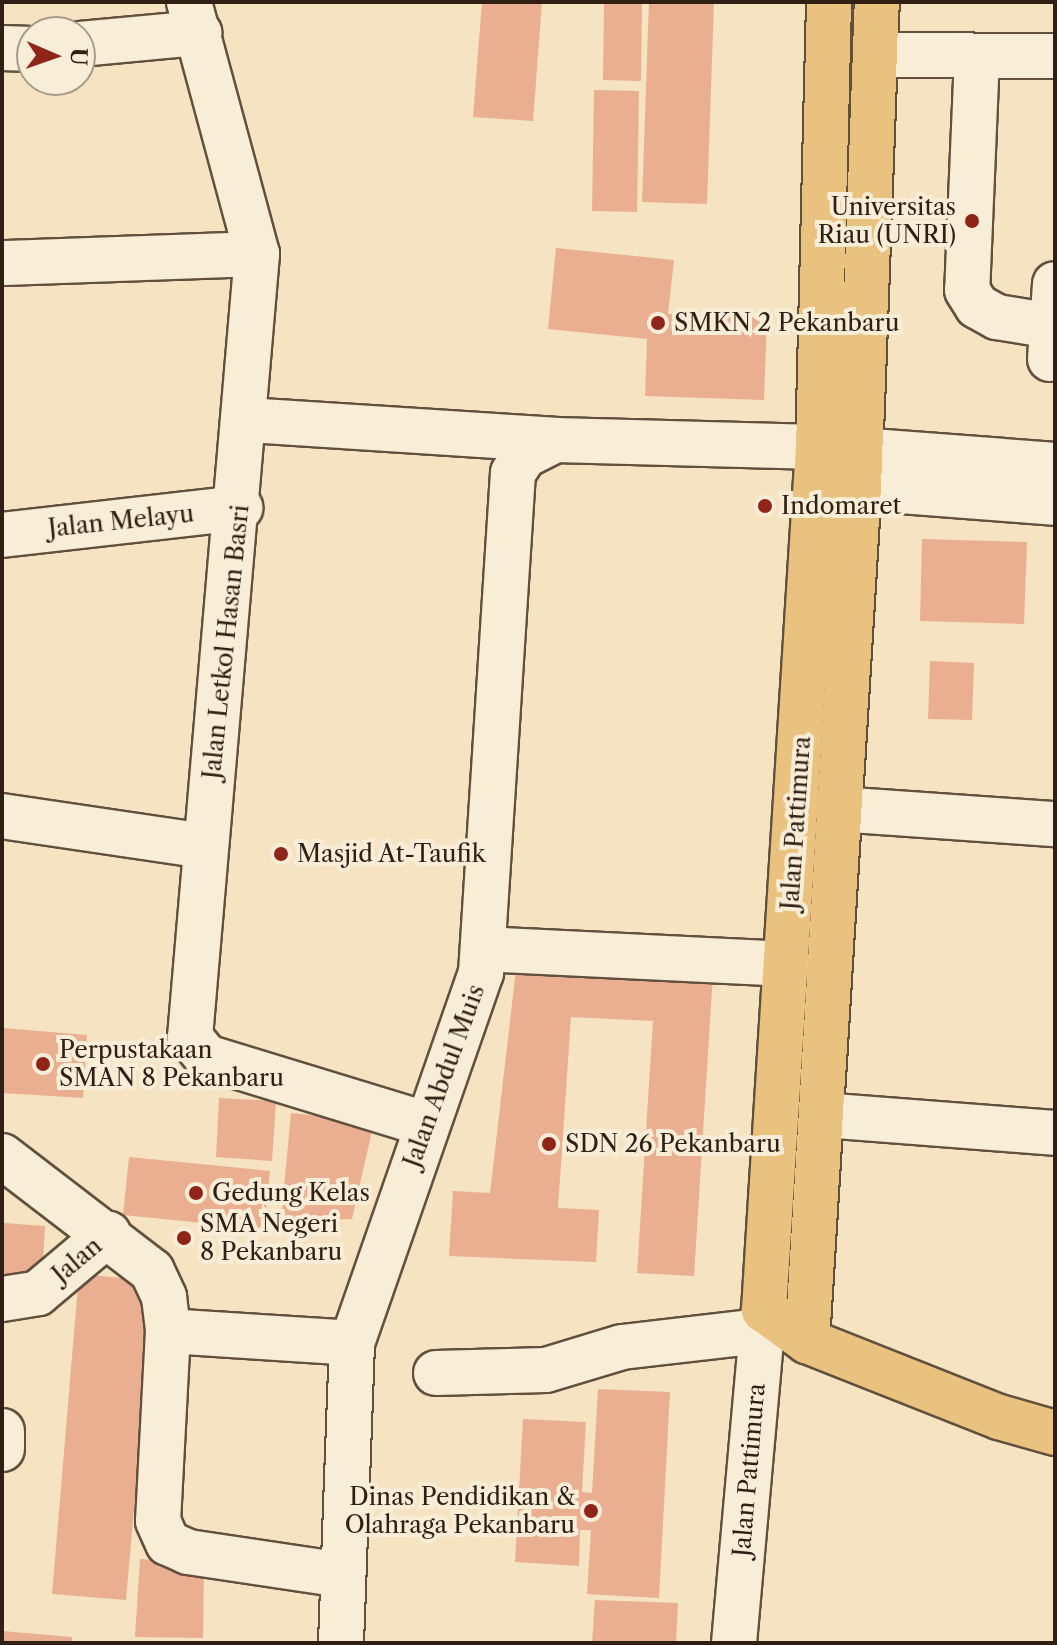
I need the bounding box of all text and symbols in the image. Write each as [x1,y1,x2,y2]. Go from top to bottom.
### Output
north arrow [16,16,96,96]
text: U [65,47,92,66]
place label: Universitas Riau (UNRI) [818,193,956,249]
marker: Universitas Riau (UNRI) [963,212,981,230]
place label: SMKN 2 Pekanbaru [674,309,899,337]
marker: SMKN 2 Pekanbaru [649,314,667,332]
place label: Indomaret [781,492,901,520]
marker: Indomaret [756,497,774,515]
street label: Jalan Melayu [47,499,195,543]
street label: Jalan Letkol Hasan Basri [197,503,255,781]
street label: Jalan Pattimura [776,735,816,911]
place label: Masjid At-Taufik [297,840,487,868]
marker: Masjid At-Taufik [272,845,290,863]
street label: Jalan Abdul Muis [397,980,491,1172]
place label: Perpustakaan SMAN 8 Pekanbaru [59,1036,284,1092]
marker: Perpustakaan SMAN 8 Pekanbaru [34,1055,52,1073]
place label: SDN 26 Pekanbaru [565,1130,781,1158]
marker: SDN 26 Pekanbaru [540,1135,558,1153]
place label: Gedung Kelas [212,1179,370,1207]
marker: Gedung Kelas [187,1184,205,1202]
place label: SMA Negeri 8 Pekanbaru [200,1210,342,1266]
marker: SMA Negeri 8 Pekanbaru [175,1229,193,1247]
street label: Jalan [46,1231,108,1289]
street label: Jalan Pattimura [727,1382,771,1558]
place label: Dinas Pendidikan & Olahraga Pekanbaru [344,1483,575,1539]
marker: Dinas Pendidikan & Olahraga Pekanbaru [582,1502,600,1520]

